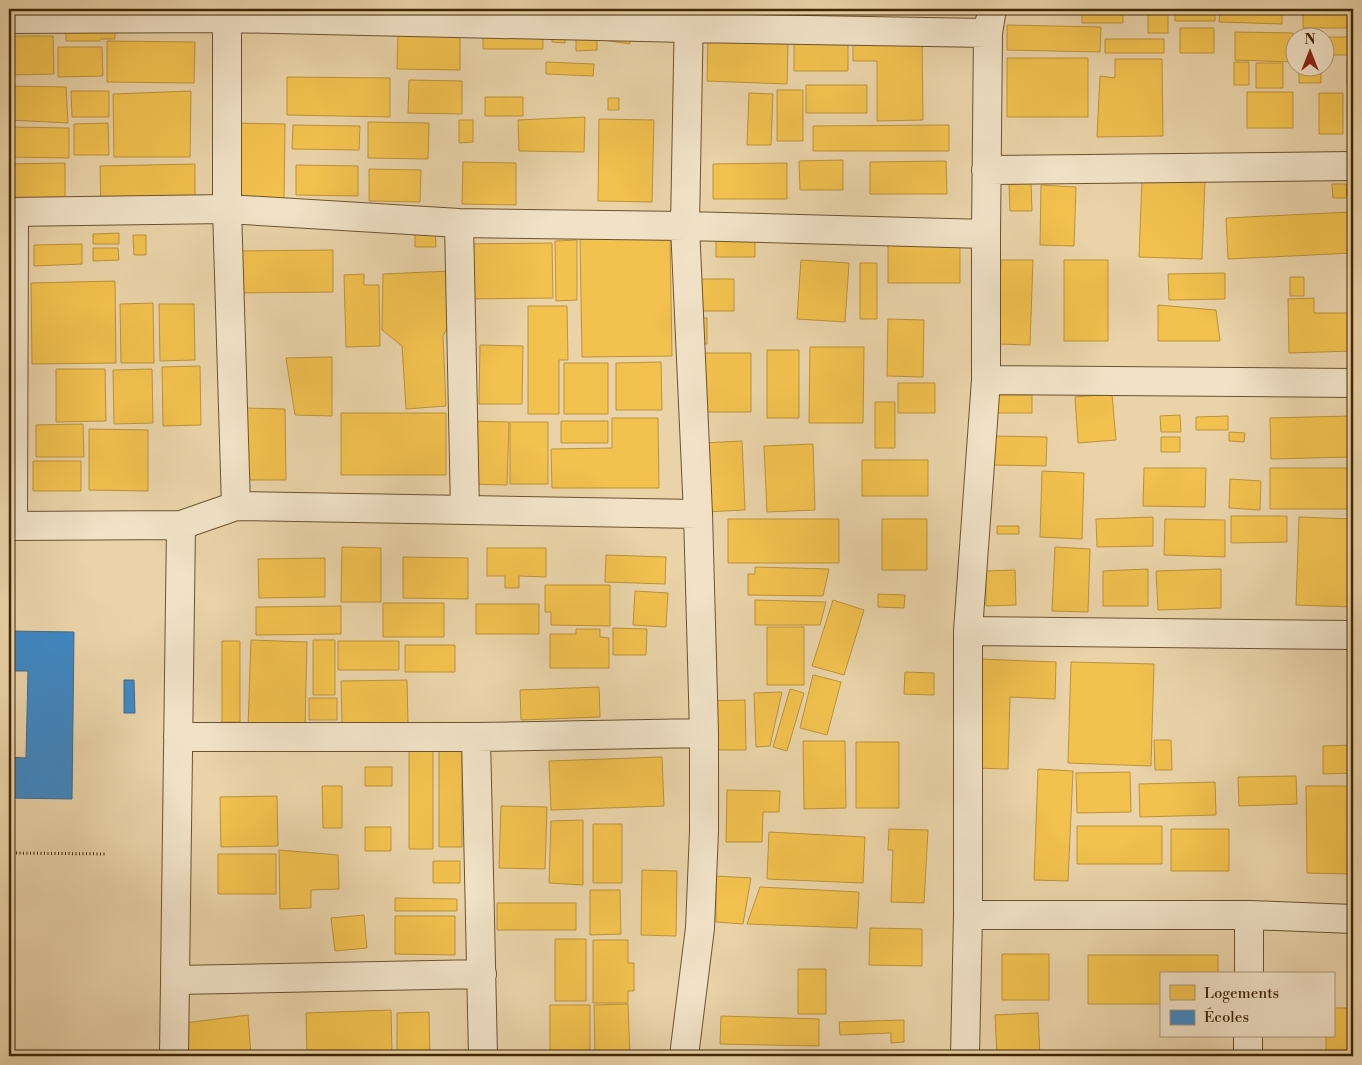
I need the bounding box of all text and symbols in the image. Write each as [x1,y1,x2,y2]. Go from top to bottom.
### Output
north arrow [1284,28,1334,78]
text: N [1304,31,1316,49]
legend [1160,972,1334,1038]
text: Logements [1204,984,1279,1003]
text: Écoles [1204,1007,1249,1027]

